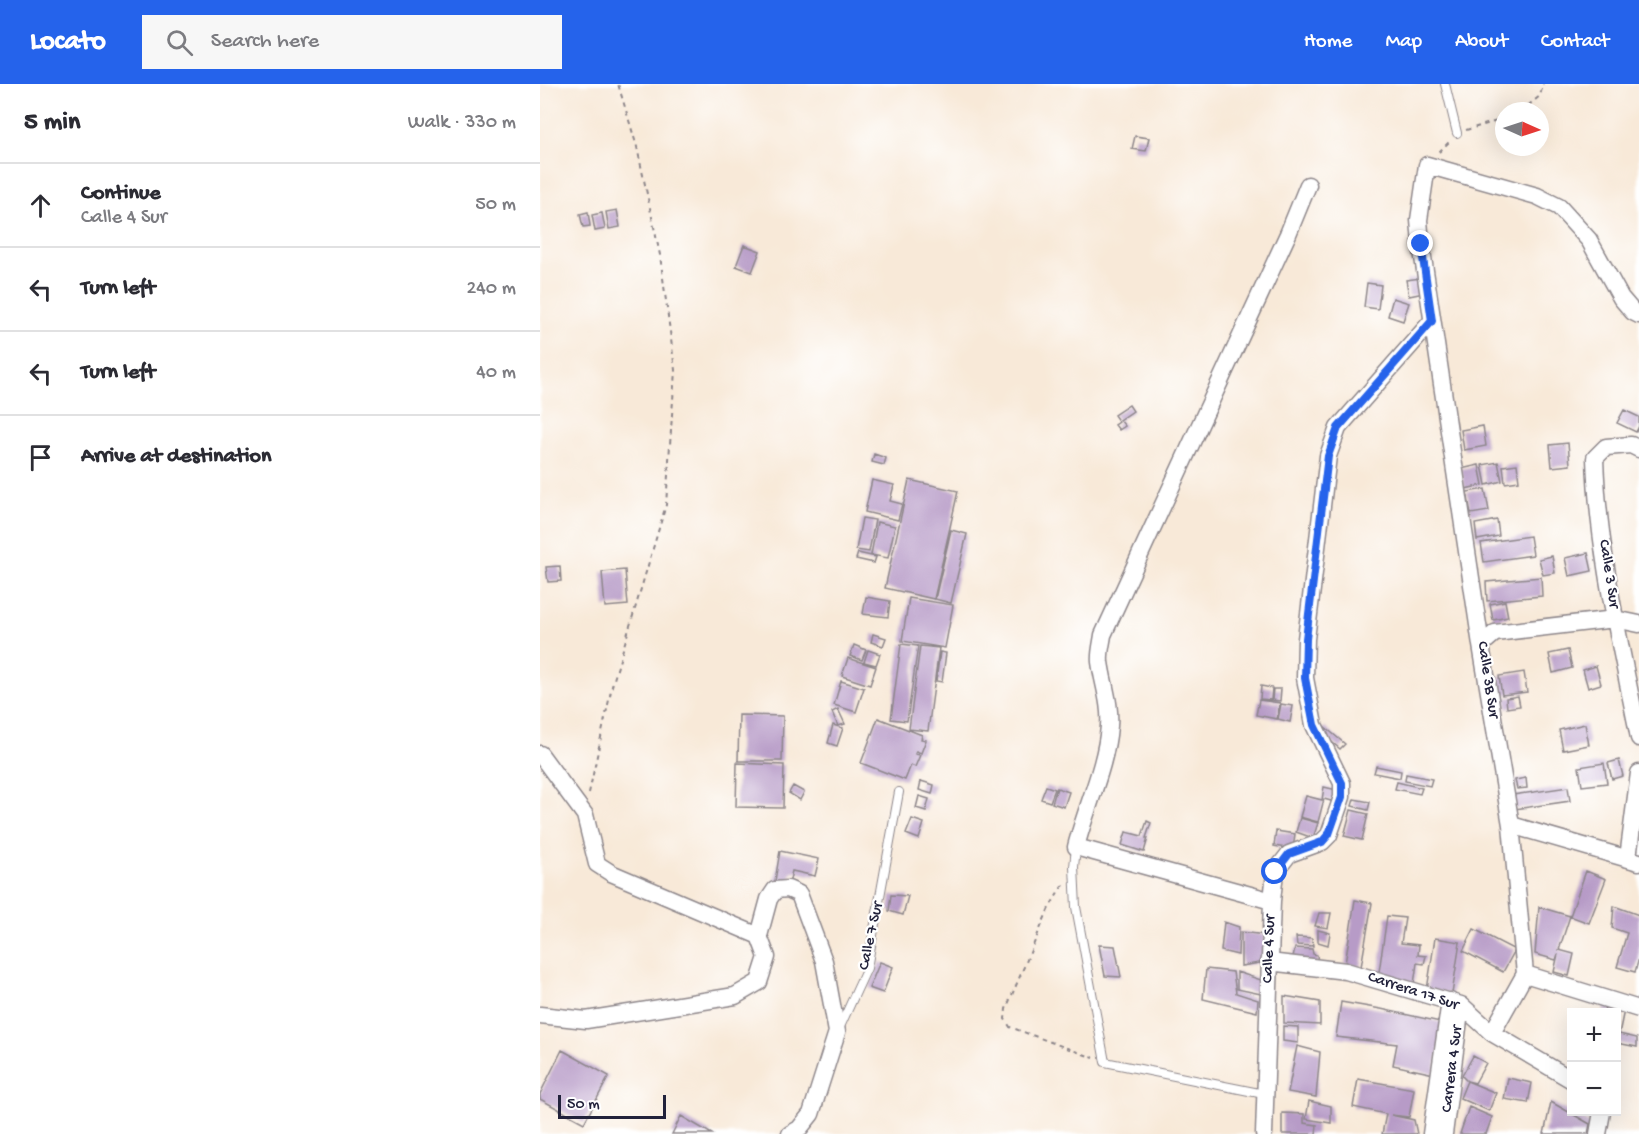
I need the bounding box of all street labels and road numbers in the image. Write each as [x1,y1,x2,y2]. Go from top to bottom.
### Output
street label: Calle 3 Sur [1593,538,1623,611]
street label: Calle 3B Sur [1472,640,1503,721]
street label: Calle 7 Sur [855,899,889,972]
street label: Calle 4 Sur [1259,913,1281,984]
street label: Carrera 17 Sur [1365,968,1462,1016]
street label: Carrera 4 Sur [1438,1023,1468,1114]

